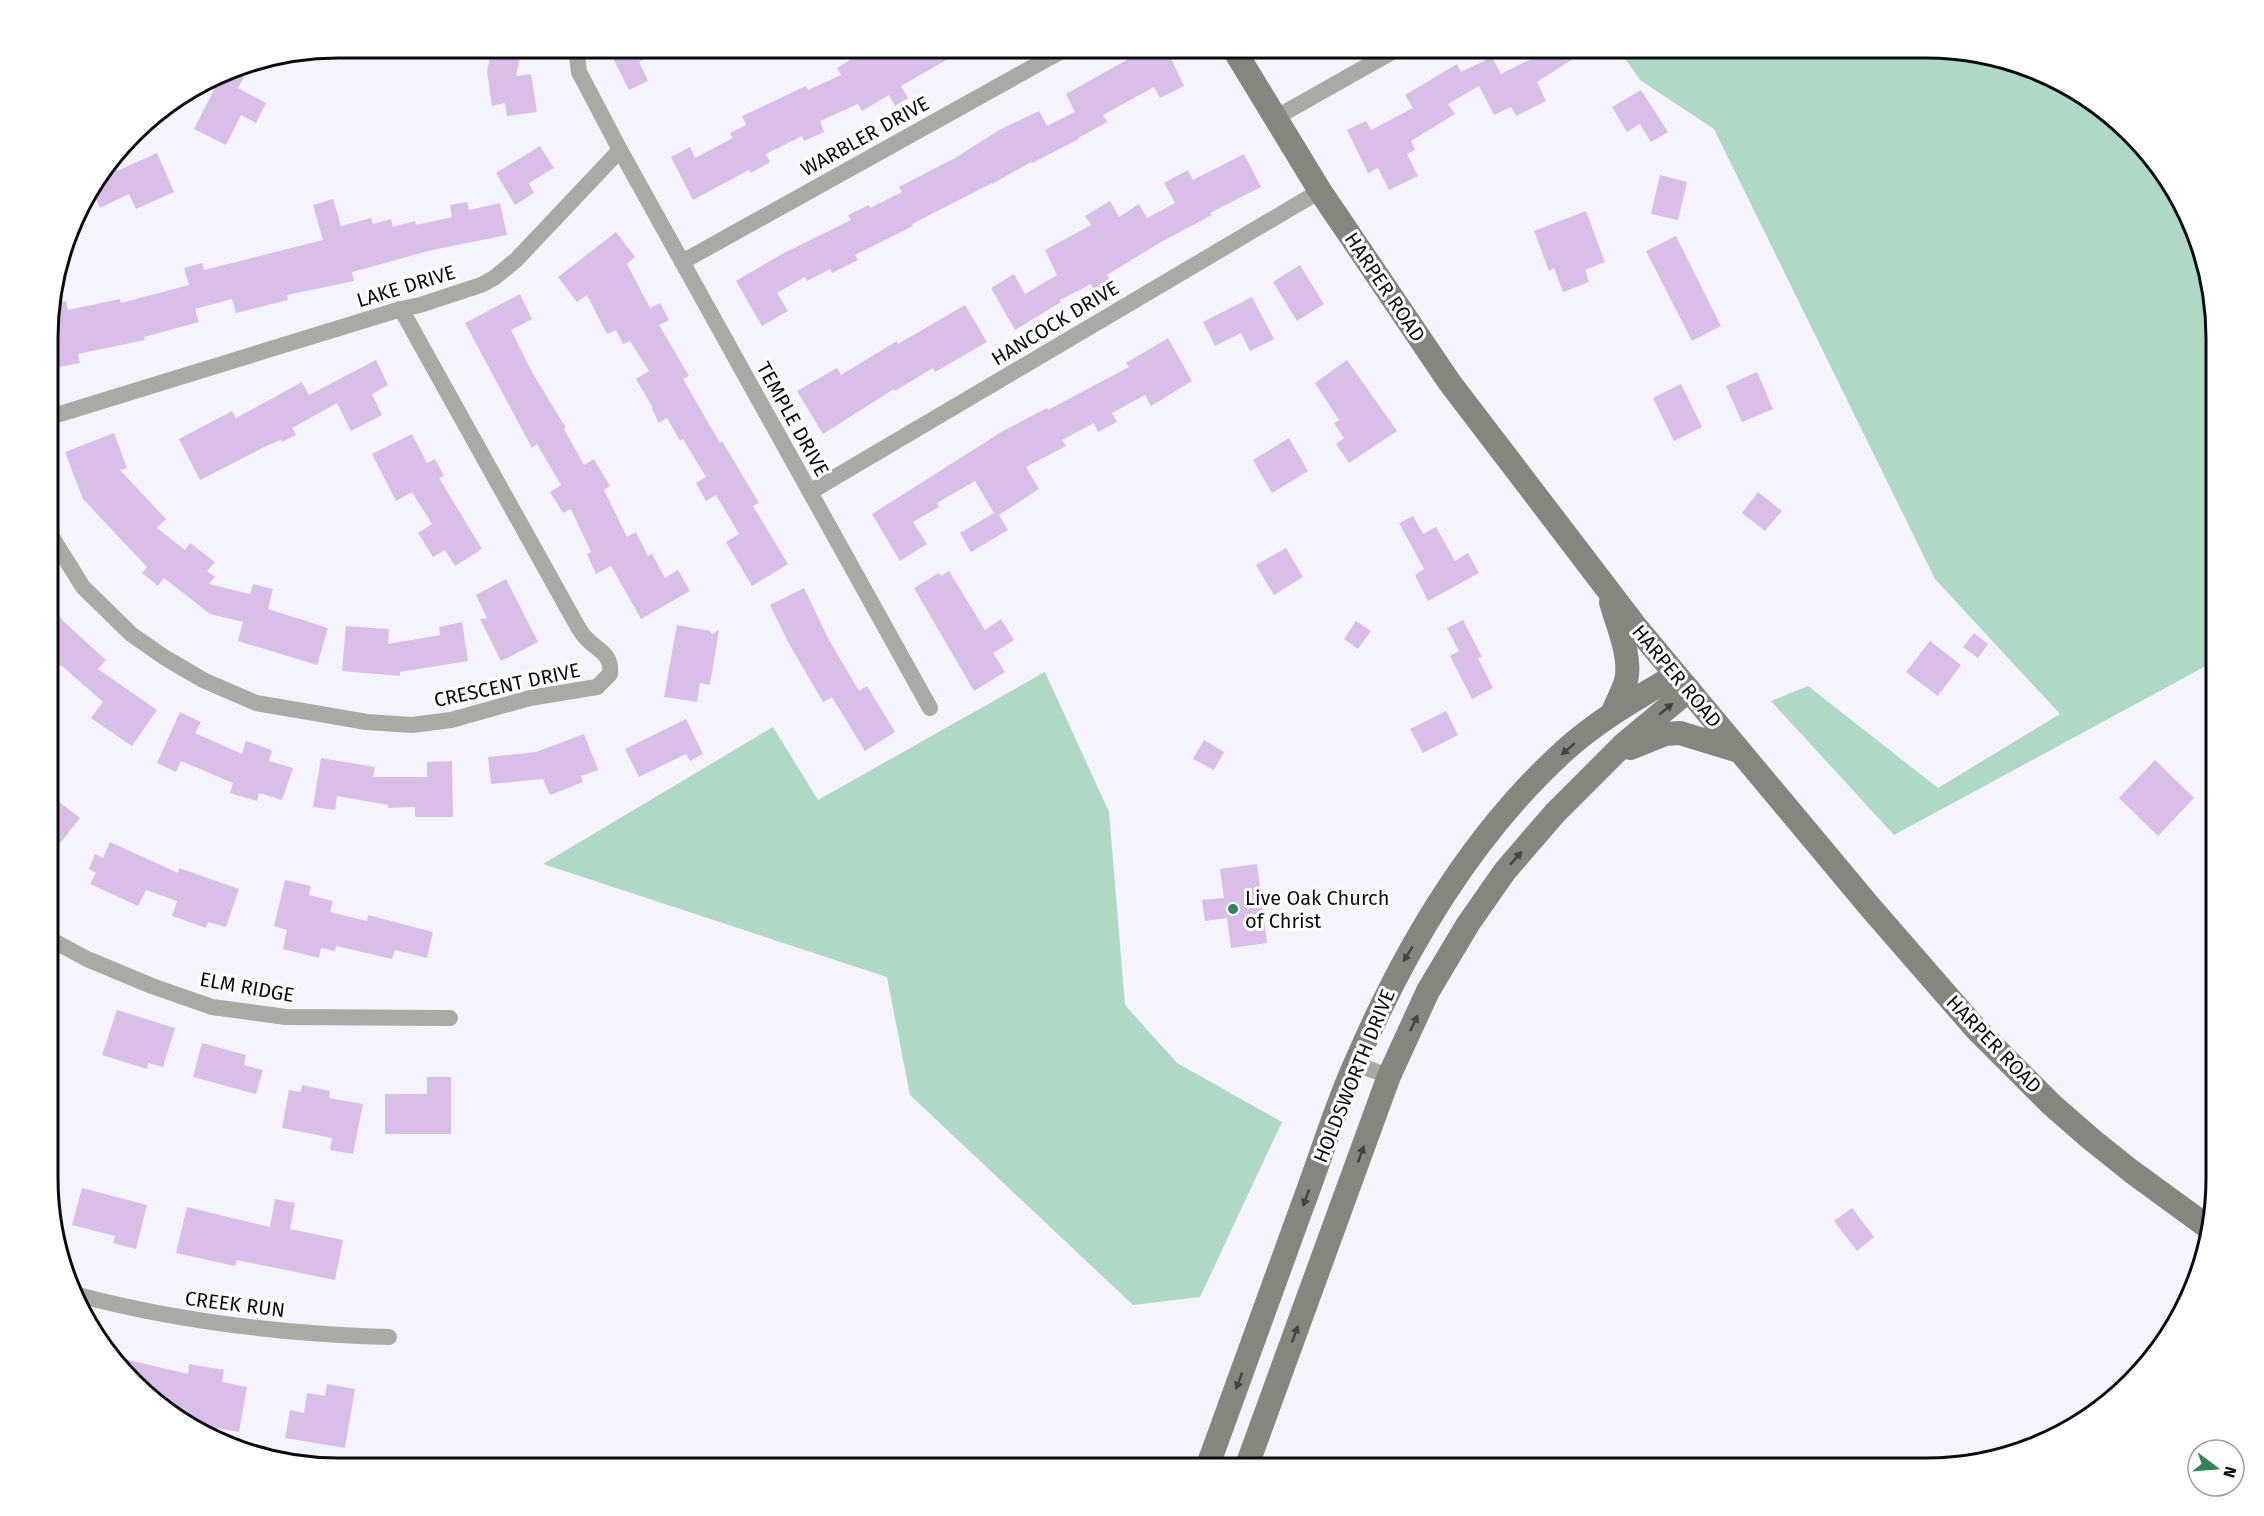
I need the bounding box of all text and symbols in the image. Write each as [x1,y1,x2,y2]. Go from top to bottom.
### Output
street label: WARBLER DRIVE [797,91,933,181]
street label: HARPER ROAD [1340,228,1430,346]
street label: LAKE DRIVE [354,260,458,312]
street label: HANCOCK DRIVE [987,276,1123,370]
street label: TEMPLE DRIVE [752,358,834,480]
street label: HARPER ROAD [1627,620,1727,732]
street label: CRESCENT DRIVE [432,658,582,712]
one-way arrow [1658,702,1674,715]
one-way arrow [1560,742,1576,755]
one-way arrow [1509,851,1522,866]
place label: Live Oak Church of Christ [1245,886,1389,933]
marker: Live Oak Church of Christ [1226,902,1240,916]
one-way arrow [1403,946,1413,963]
street label: ELM RIDGE [198,967,296,1007]
street label: HOLDSWORTH DRIVE [1308,986,1400,1166]
street label: HARPER ROAD [1941,990,2047,1098]
one-way arrow [1409,1015,1418,1032]
one-way arrow [1356,1144,1366,1162]
one-way arrow [1300,1189,1310,1207]
street label: CREEK RUN [184,1286,286,1322]
one-way arrow [1291,1325,1300,1343]
one-way arrow [1233,1372,1243,1390]
north arrow [2186,1438,2246,1498]
text: N [2219,1464,2241,1480]

